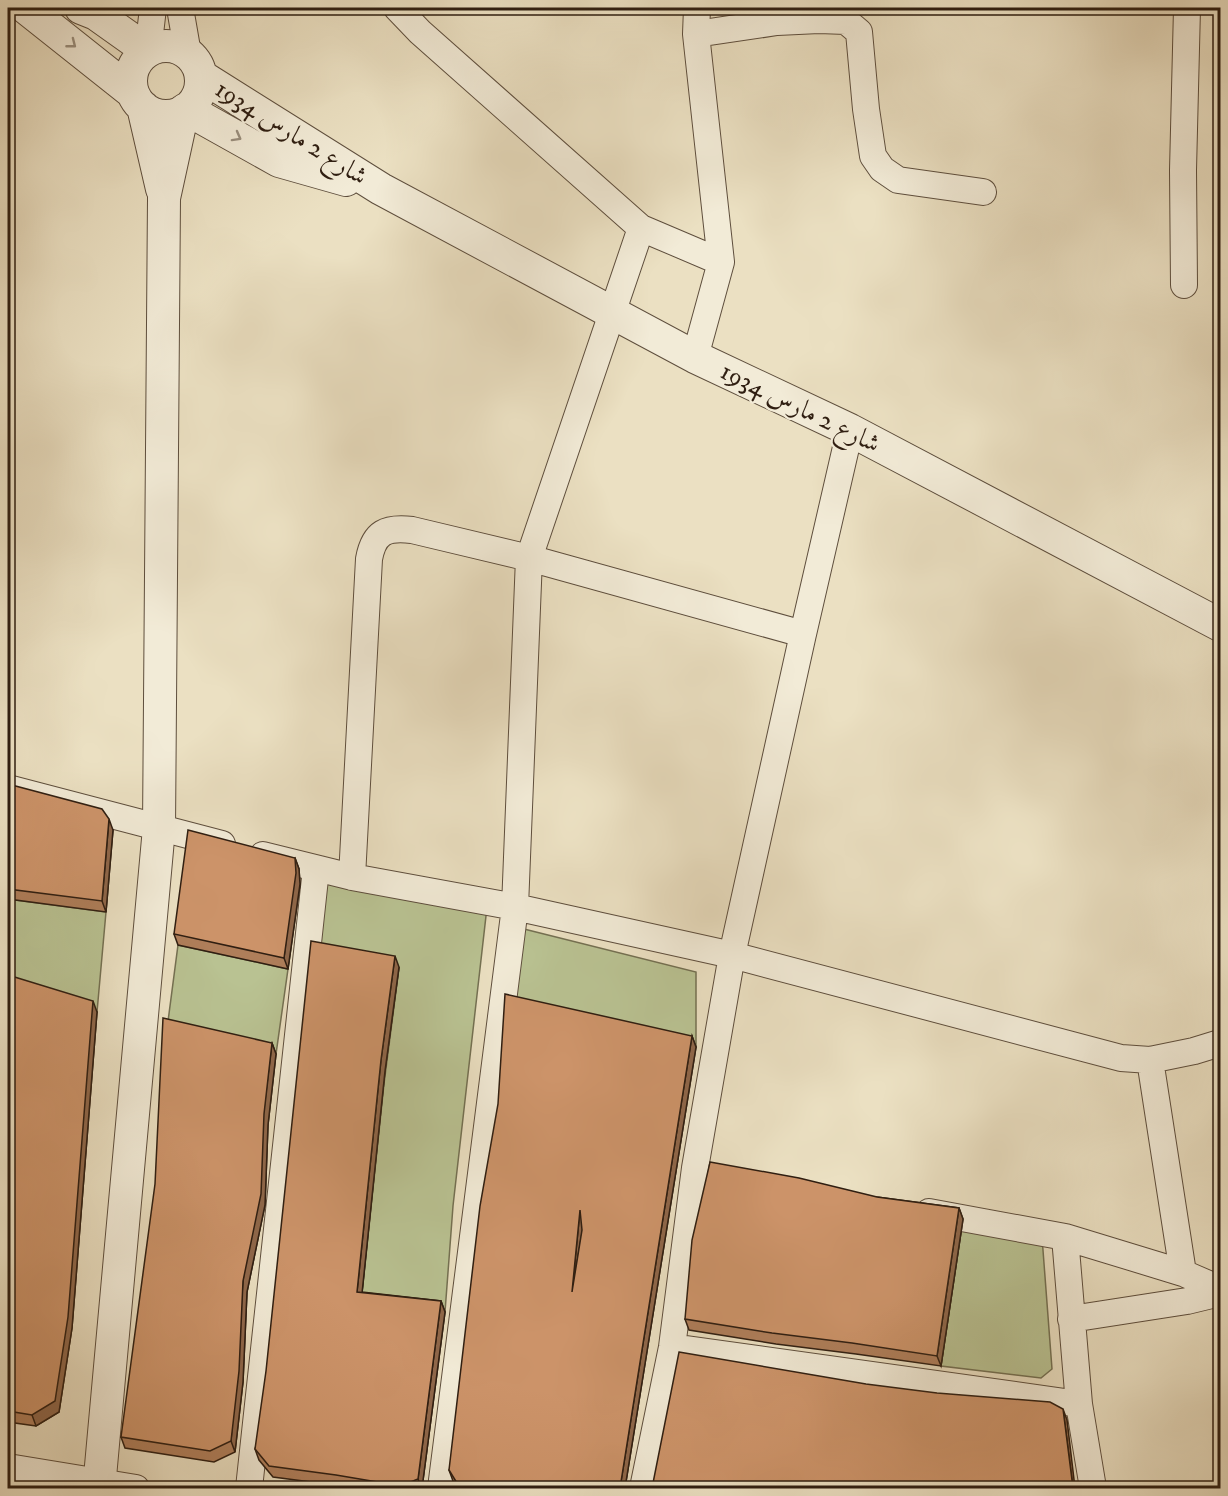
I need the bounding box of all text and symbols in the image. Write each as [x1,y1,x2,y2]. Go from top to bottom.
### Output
one-way arrow [65,37,76,48]
street label: شارع 2 مارس 1934 [206,73,374,196]
one-way arrow [231,130,242,142]
street label: شارع 2 مارس 1934 [713,355,885,465]

